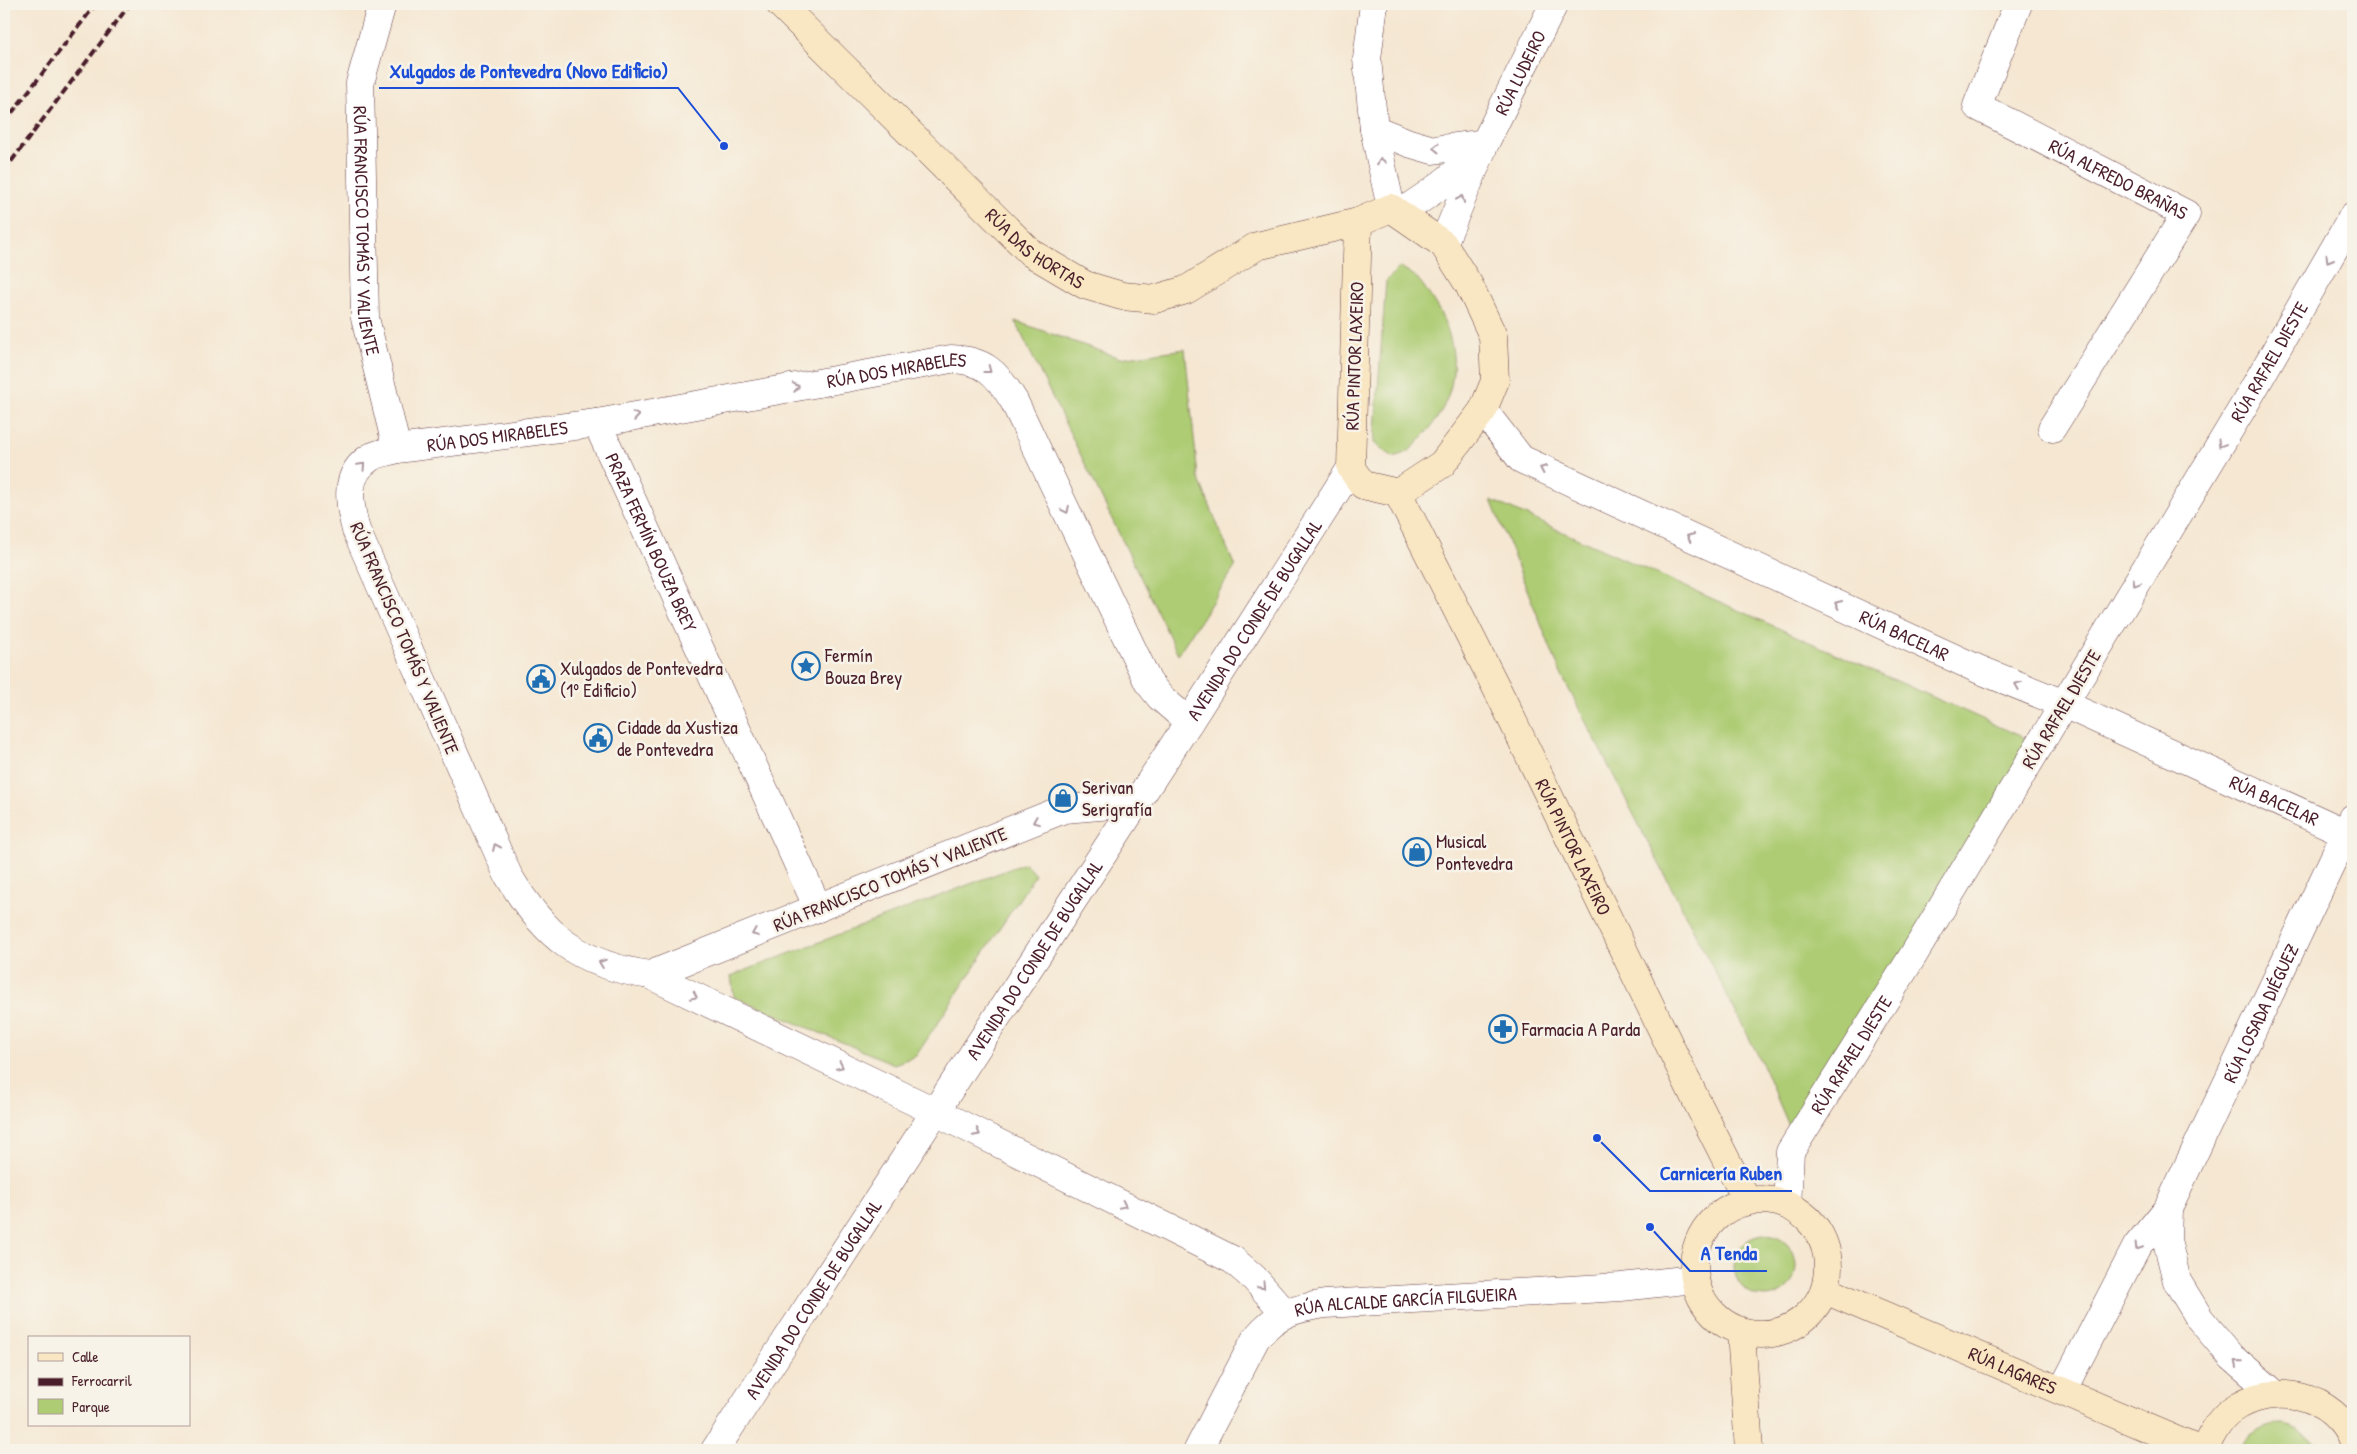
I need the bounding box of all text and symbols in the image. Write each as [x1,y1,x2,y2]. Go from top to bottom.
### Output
street label: RÚA LUDEIRO [1488,26,1552,119]
callout: Xulgados de Pontevedra (Novo Edificio) [379,53,678,88]
text: Xulgados de Pontevedra (Novo Edificio) [390,57,668,85]
street label: RÚA FRANCISCO TOMÁS Y VALIENTE [347,106,387,359]
street label: RÚA ALFREDO BRAÑAS [2044,132,2192,226]
one-way arrow [1432,143,1440,154]
one-way arrow [1376,156,1387,165]
one-way arrow [1455,195,1466,204]
street label: RÚA DAS HORTAS [980,202,1090,295]
one-way arrow [2325,253,2335,262]
street label: RÚA PINTOR LAXEIRO [1338,281,1370,431]
street label: RÚA RAFAEL DIESTE [2224,296,2314,427]
street label: RÚA DOS MIRABELES [825,346,968,394]
one-way arrow [982,364,991,372]
one-way arrow [791,382,800,392]
one-way arrow [631,411,640,421]
street label: RÚA DOS MIRABELES [426,414,569,458]
one-way arrow [2217,439,2227,448]
street label: PRAZA FERMÍN BOUZA BREY [599,449,704,636]
one-way arrow [356,463,365,472]
one-way arrow [1539,465,1548,475]
one-way arrow [1060,505,1070,514]
street label: AVENIDA DO CONDE DE BUGALLAL [1181,514,1328,725]
street label: RÚA FRANCISCO TOMÁS Y VALIENTE [344,518,466,759]
one-way arrow [1687,533,1696,543]
one-way arrow [2133,578,2143,587]
one-way arrow [1834,600,1843,611]
street label: RÚA BACELAR [1856,603,1954,667]
place label: Fermín Bouza Brey [824,642,902,690]
street label: RÚA RAFAEL DIESTE [2015,644,2107,773]
place icon: Fermín Bouza Brey [791,651,821,681]
place label: Xulgados de Pontevedra (1º Edificio) [560,655,723,703]
public building icon: Xulgados de Pontevedra (1º Edificio) [526,664,556,694]
one-way arrow [2015,681,2023,691]
place label: Cidade da Xustiza de Pontevedra [617,714,738,762]
public building icon: Cidade da Xustiza de Pontevedra [583,723,613,753]
street label: RÚA BACELAR [2225,768,2323,832]
place label: Serivan Serigrafía [1082,774,1152,822]
street label: RÚA PINTOR LAXEIRO [1529,774,1618,919]
shop icon: Serivan Serigrafía [1048,783,1078,813]
one-way arrow [1032,815,1041,825]
street label: RÚA FRANCISCO TOMÁS Y VALIENTE [769,820,1011,938]
place label: Musical Pontevedra [1436,828,1513,876]
shop icon: Musical Pontevedra [1402,837,1432,867]
one-way arrow [491,843,502,852]
street label: AVENIDA DO CONDE DE BUGALLAL [960,855,1109,1065]
one-way arrow [751,927,760,937]
street label: RÚA LOSADA DIÉGUEZ [2216,939,2305,1087]
one-way arrow [598,959,607,969]
one-way arrow [689,989,698,1000]
street label: RÚA RAFAEL DIESTE [1804,990,1898,1119]
pharmacy icon: Farmacia A Parda [1488,1014,1518,1044]
place label: Farmacia A Parda [1521,1016,1641,1042]
one-way arrow [835,1060,844,1070]
one-way arrow [972,1127,981,1137]
callout: Carnicería Ruben [1650,1156,1792,1191]
text: Carnicería Ruben [1660,1159,1782,1186]
street label: AVENIDA DO CONDE DE BUGALLAL [739,1194,888,1404]
one-way arrow [1117,1199,1126,1209]
callout: A Tenda [1690,1236,1767,1271]
text: A Tenda [1701,1239,1757,1266]
one-way arrow [2135,1241,2144,1250]
street label: RÚA ALCALDE GARCÍA FILGUEIRA [1292,1280,1517,1323]
one-way arrow [1256,1281,1265,1290]
legend [28,1336,190,1426]
street label: RÚA LAGARES [1965,1340,2061,1401]
text: Calle [72,1346,99,1367]
one-way arrow [2235,1359,2244,1368]
text: Ferrocarril [71,1370,132,1391]
text: Parque [72,1396,110,1417]

